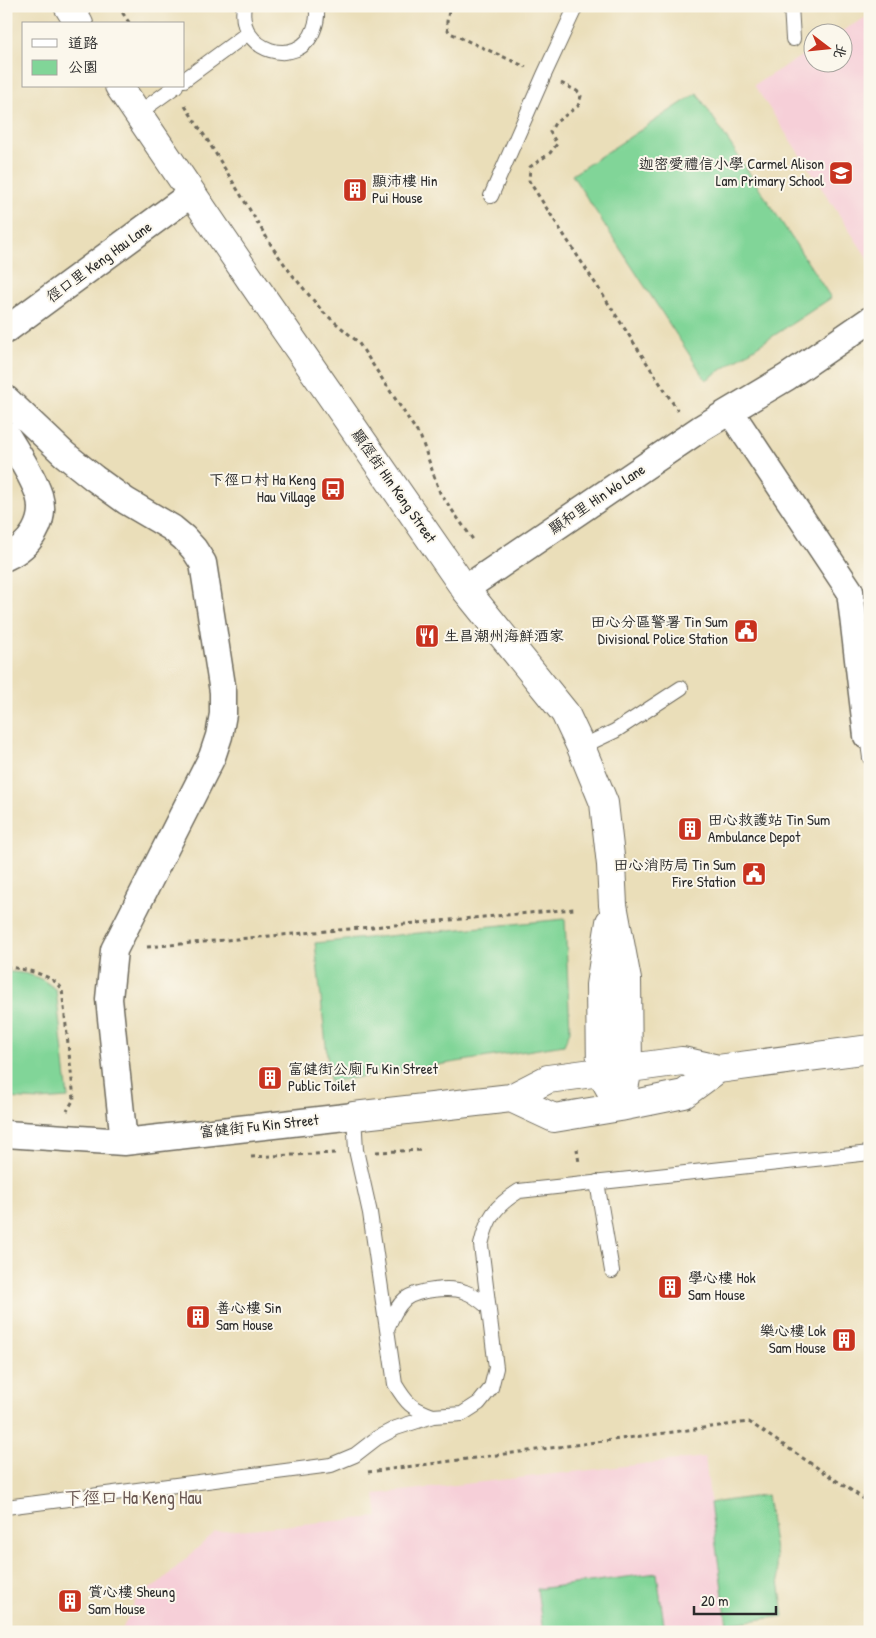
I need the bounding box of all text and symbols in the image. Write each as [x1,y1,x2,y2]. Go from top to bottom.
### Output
legend [22,22,185,88]
north arrow [804,22,854,72]
text: 道路 [68,32,98,53]
text: 北 [830,42,852,61]
text: 公園 [68,56,98,77]
place label: 迦密愛禮信小學 Carmel Alison Lam Primary School [639,153,824,191]
school or university icon: 迦密愛禮信小學 Carmel Alison Lam Primary School [828,160,854,186]
place label: 顯沛樓 Hin Pui House [372,170,438,208]
building icon: 顯沛樓 Hin Pui House [342,177,368,203]
street label: 徑口里 Keng Hau Lane [42,216,156,307]
street label: 顯徑街 Hin Keng Street [347,425,442,548]
street label: 顯和里 Hin Wo Lane [544,459,649,539]
place label: 下徑口村 Ha Keng Hau Village [209,469,316,507]
bus stop icon: 下徑口村 Ha Keng Hau Village [320,476,346,502]
place label: 田心分區警署 Tin Sum Divisional Police Station [591,611,728,649]
public building icon: 田心分區警署 Tin Sum Divisional Police Station [733,618,759,644]
restaurant icon: 生昌潮州海鮮酒家 [414,623,440,649]
place label: 生昌潮州海鮮酒家 [444,625,564,646]
place label: 田心救護站 Tin Sum Ambulance Depot [708,809,830,847]
building icon: 田心救護站 Tin Sum Ambulance Depot [677,816,703,842]
place label: 田心消防局 Tin Sum Fire Station [614,854,736,892]
public building icon: 田心消防局 Tin Sum Fire Station [741,861,767,887]
place label: 富健街公廁 Fu Kin Street Public Toilet [288,1058,439,1096]
building icon: 富健街公廁 Fu Kin Street Public Toilet [257,1065,283,1091]
street label: 富健街 Fu Kin Street [198,1109,320,1142]
place label: 學心樓 Hok Sam House [688,1267,756,1305]
building icon: 學心樓 Hok Sam House [657,1274,683,1300]
place label: 善心樓 Sin Sam House [216,1297,282,1335]
building icon: 善心樓 Sin Sam House [185,1304,211,1330]
place label: 樂心樓 Lok Sam House [760,1320,826,1358]
building icon: 樂心樓 Lok Sam House [831,1327,857,1353]
district label: 下徑口 Ha Keng Hau [64,1485,202,1510]
place label: 賞心樓 Sheung Sam House [88,1581,175,1619]
scale bar [694,1583,776,1615]
building icon: 賞心樓 Sheung Sam House [57,1588,83,1614]
text: 20 m [701,1590,728,1611]

